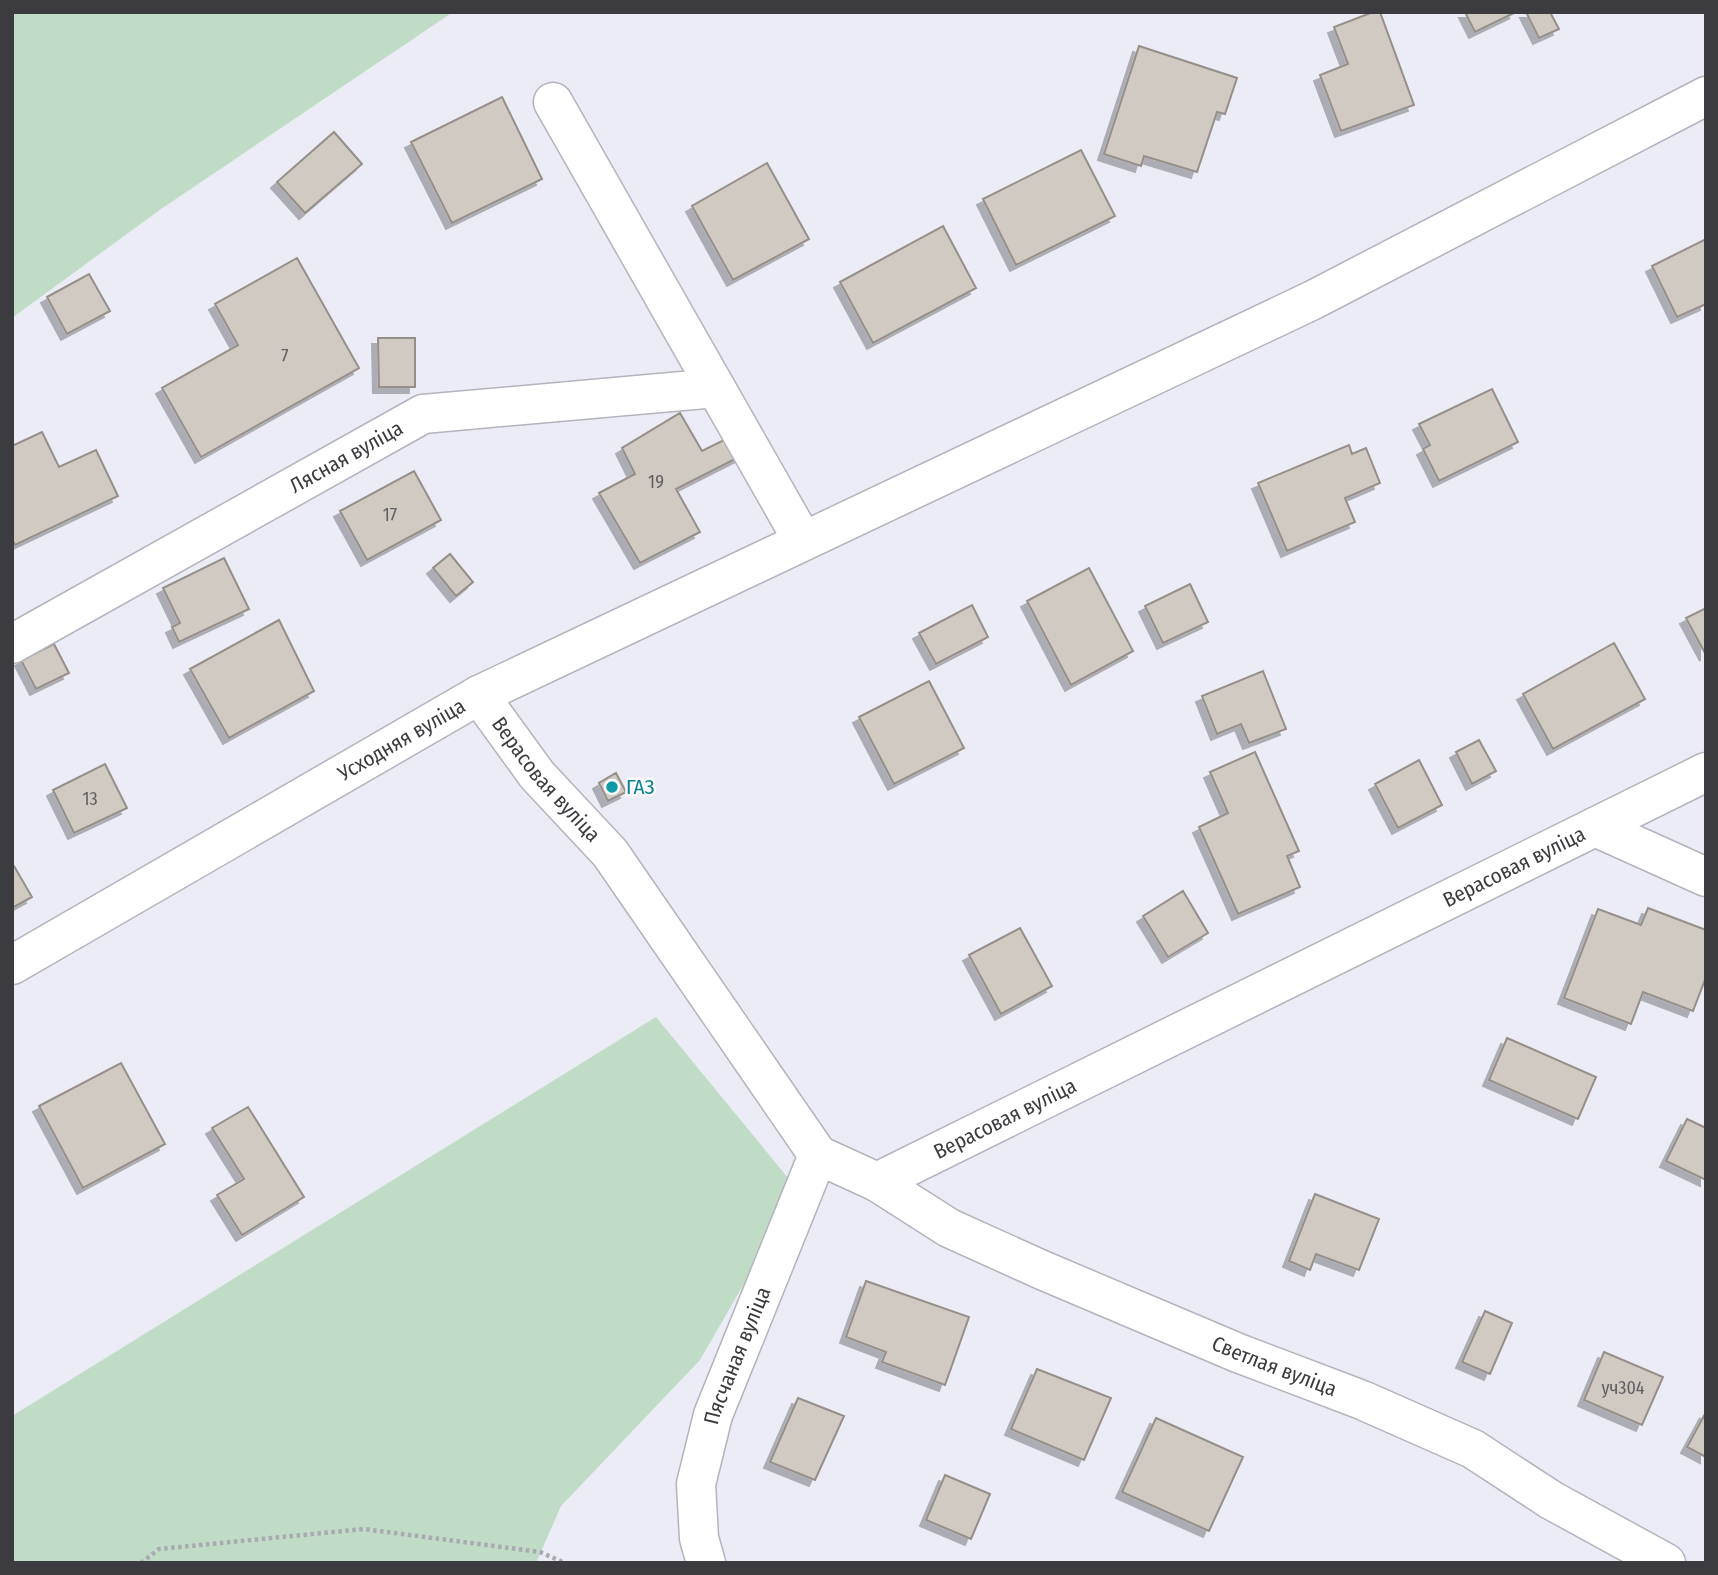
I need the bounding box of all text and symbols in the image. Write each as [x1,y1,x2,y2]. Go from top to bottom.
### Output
house number: 7 [281,345,289,367]
street label: Лясная вуліца [285,415,407,499]
house number: 19 [648,471,664,493]
house number: 17 [383,504,397,526]
street label: Усходняя вуліца [332,693,470,787]
street label: Верасовая вуліца [486,712,606,847]
place label: ГАЗ [626,774,655,800]
marker: ГАЗ [604,779,620,795]
house number: 13 [82,788,98,810]
street label: Верасовая вуліца [1439,821,1590,913]
street label: Верасовая вуліца [929,1073,1081,1165]
street label: Пясчаная вуліца [698,1283,776,1427]
street label: Светлая вуліца [1208,1330,1340,1402]
house number: уч304 [1601,1377,1645,1399]

